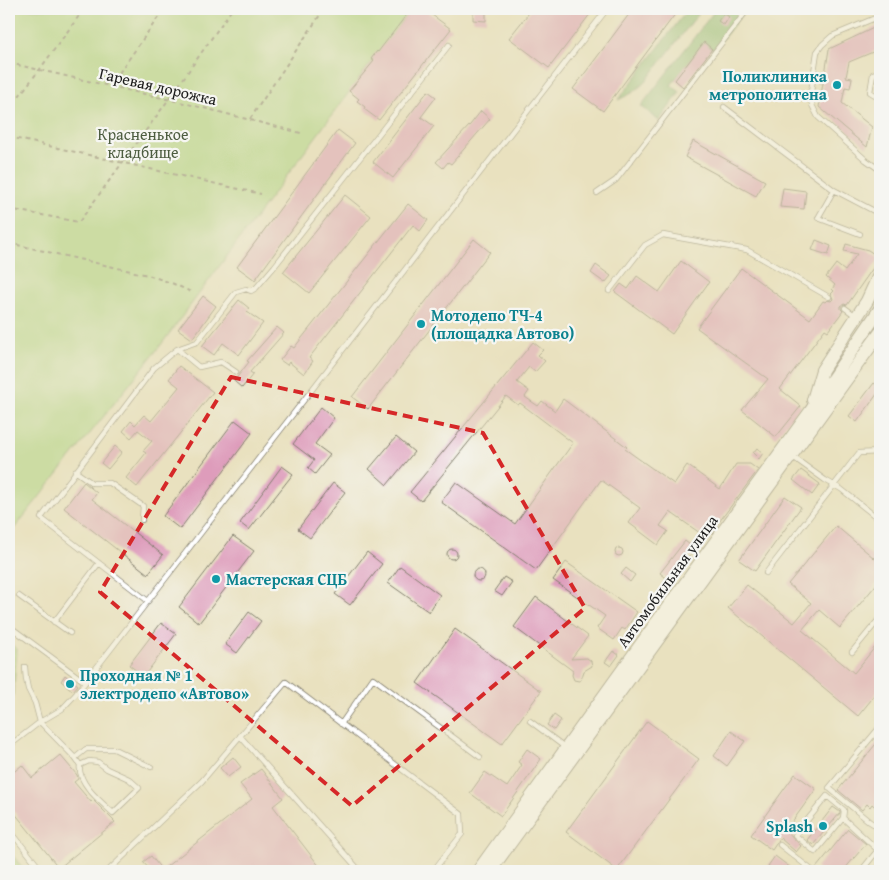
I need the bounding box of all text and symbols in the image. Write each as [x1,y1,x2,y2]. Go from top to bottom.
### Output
street label: Гаревая дорожка [97,61,219,111]
place label: Поликлиника метрополитена [709,64,828,106]
marker: Поликлиника метрополитена [831,79,843,91]
park label: Красненькое кладбище [98,122,188,164]
place label: Мотодепо ТЧ-4 (площадка Автово) [431,303,574,345]
marker: Мотодепо ТЧ-4 (площадка Автово) [415,318,427,330]
street label: Автомобильная улица [611,509,724,652]
place label: Мастерская СЦБ [226,567,347,591]
marker: Мастерская СЦБ [210,573,222,585]
place label: Проходная № 1 электродепо «Автово» [80,663,249,705]
marker: Проходная № 1 электродепо «Автово» [64,678,76,690]
place label: Splash [766,814,814,838]
marker: Splash [817,820,829,832]

